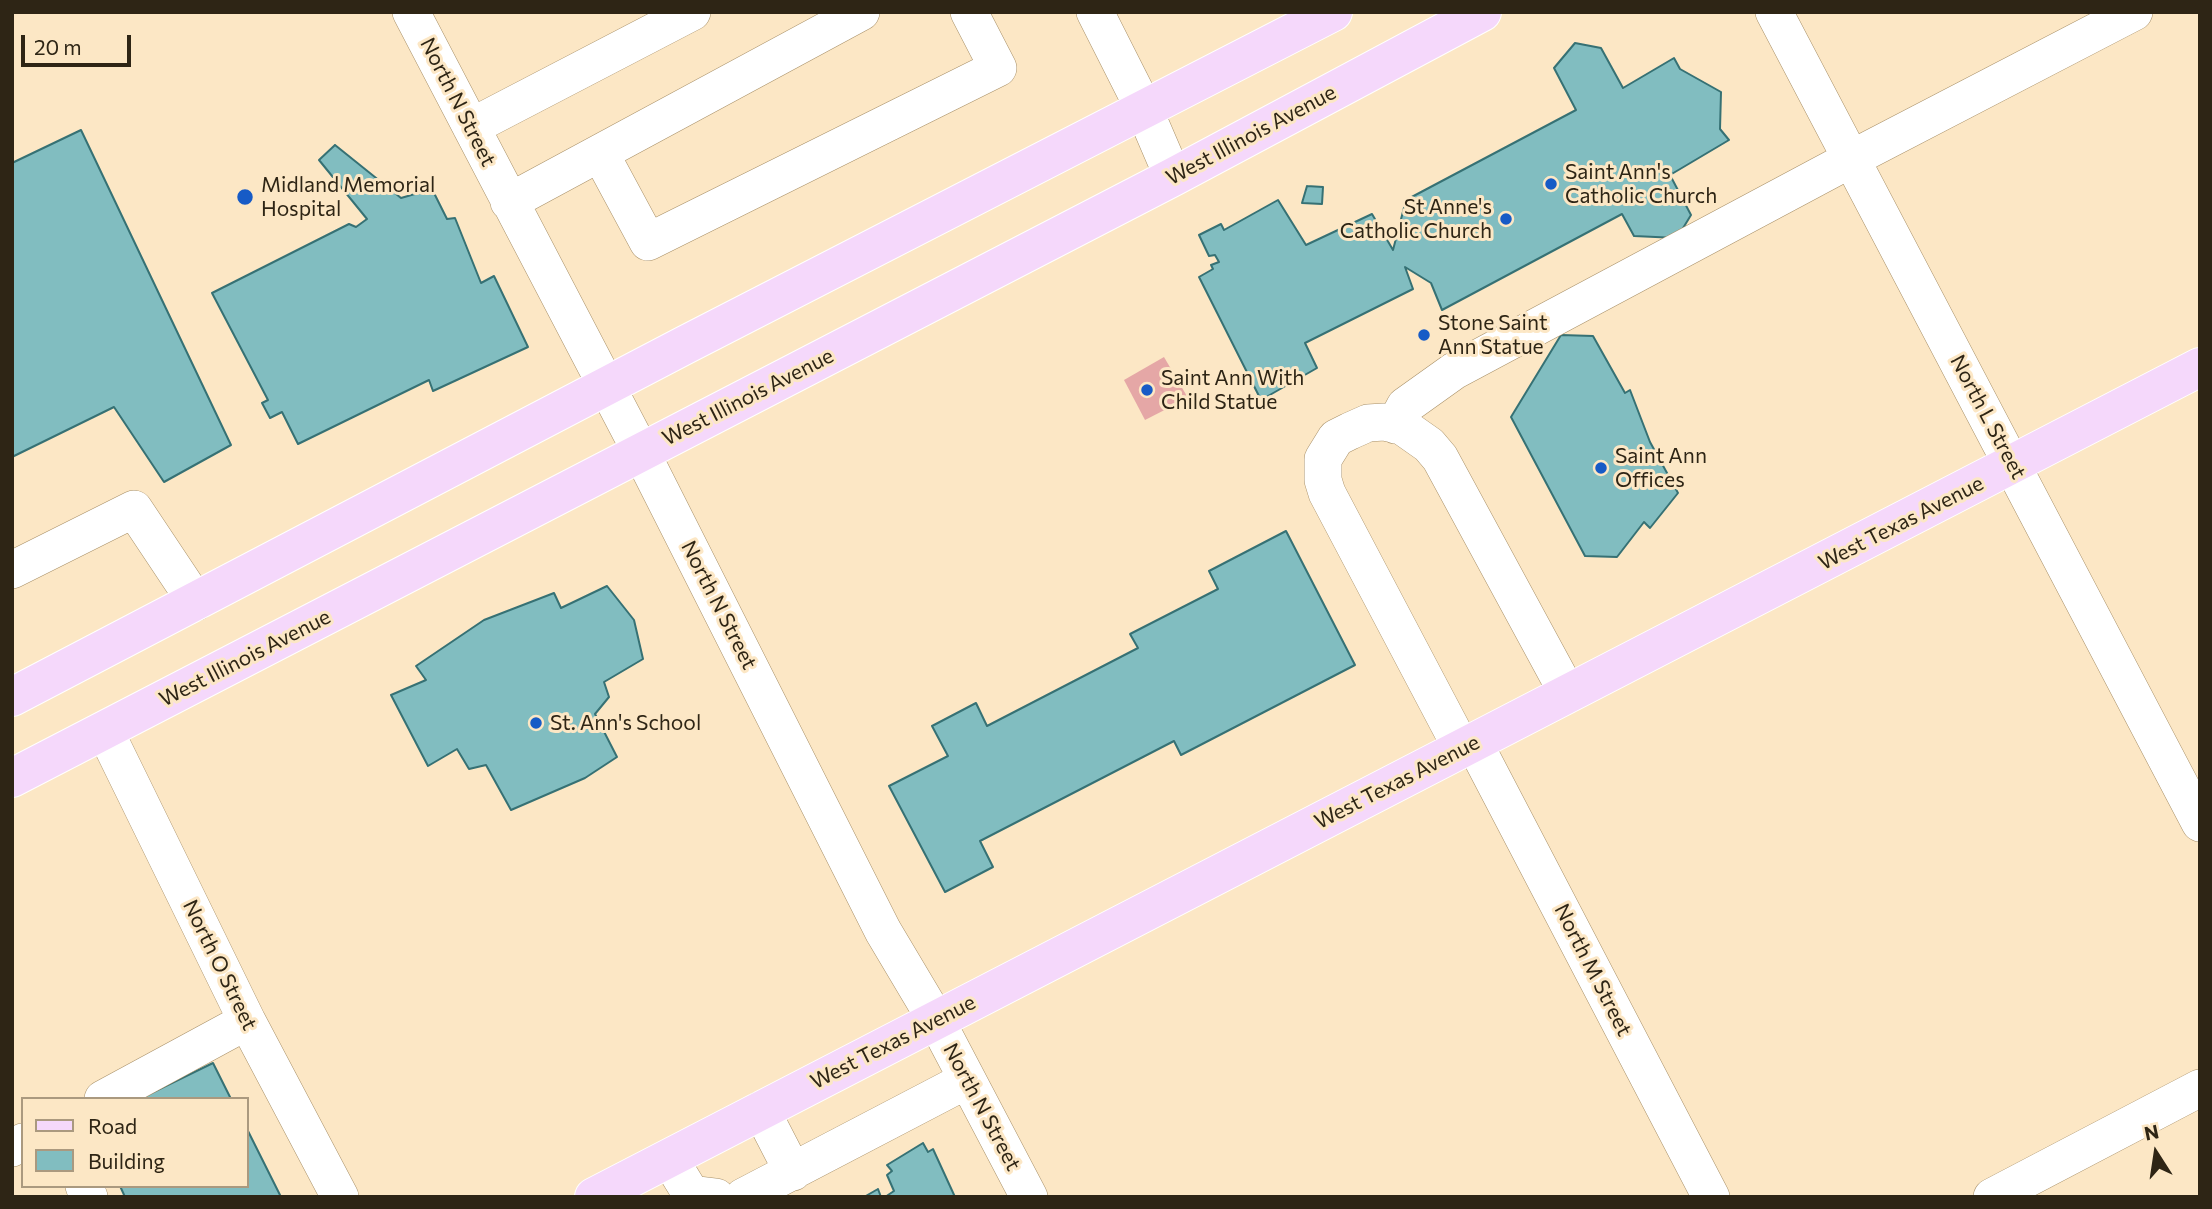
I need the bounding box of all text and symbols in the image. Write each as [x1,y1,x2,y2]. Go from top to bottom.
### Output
scale bar [24,21,135,65]
text: 20 m [34,34,82,59]
street label: North N Street [415,34,501,170]
street label: West Illinois Avenue [1162,80,1340,190]
place label: Saint Ann's Catholic Church [1565,159,1717,209]
place label: Midland Memorial Hospital [261,172,435,222]
marker: Saint Ann's Catholic Church [1543,176,1559,192]
marker: Midland Memorial Hospital [235,187,255,207]
place label: St Anne's Catholic Church [1340,194,1492,244]
marker: St Anne's Catholic Church [1498,211,1514,227]
place label: Stone Saint Ann Statue [1438,310,1548,360]
marker: Stone Saint Ann Statue [1416,327,1432,343]
street label: West Illinois Avenue [658,343,838,451]
street label: North L Street [1945,351,2031,483]
place label: Saint Ann With Child Statue [1161,365,1304,415]
marker: Saint Ann With Child Statue [1139,382,1155,398]
place label: Saint Ann Offices [1615,443,1707,493]
marker: Saint Ann Offices [1593,460,1609,476]
street label: West Texas Avenue [1814,471,1988,575]
street label: North N Street [676,537,762,673]
street label: West Illinois Avenue [155,604,335,712]
place label: St. Ann's School [550,710,701,736]
marker: St. Ann's School [528,715,544,731]
street label: West Texas Avenue [1310,730,1484,834]
street label: North O Street [178,896,262,1034]
street label: North M Street [1549,900,1637,1040]
street label: West Texas Avenue [806,990,980,1094]
street label: North N Street [938,1039,1026,1175]
legend [21,1097,248,1188]
text: Road [88,1113,137,1138]
north arrow [2121,1118,2191,1188]
text: N [2142,1119,2161,1145]
text: Building [88,1148,165,1173]

